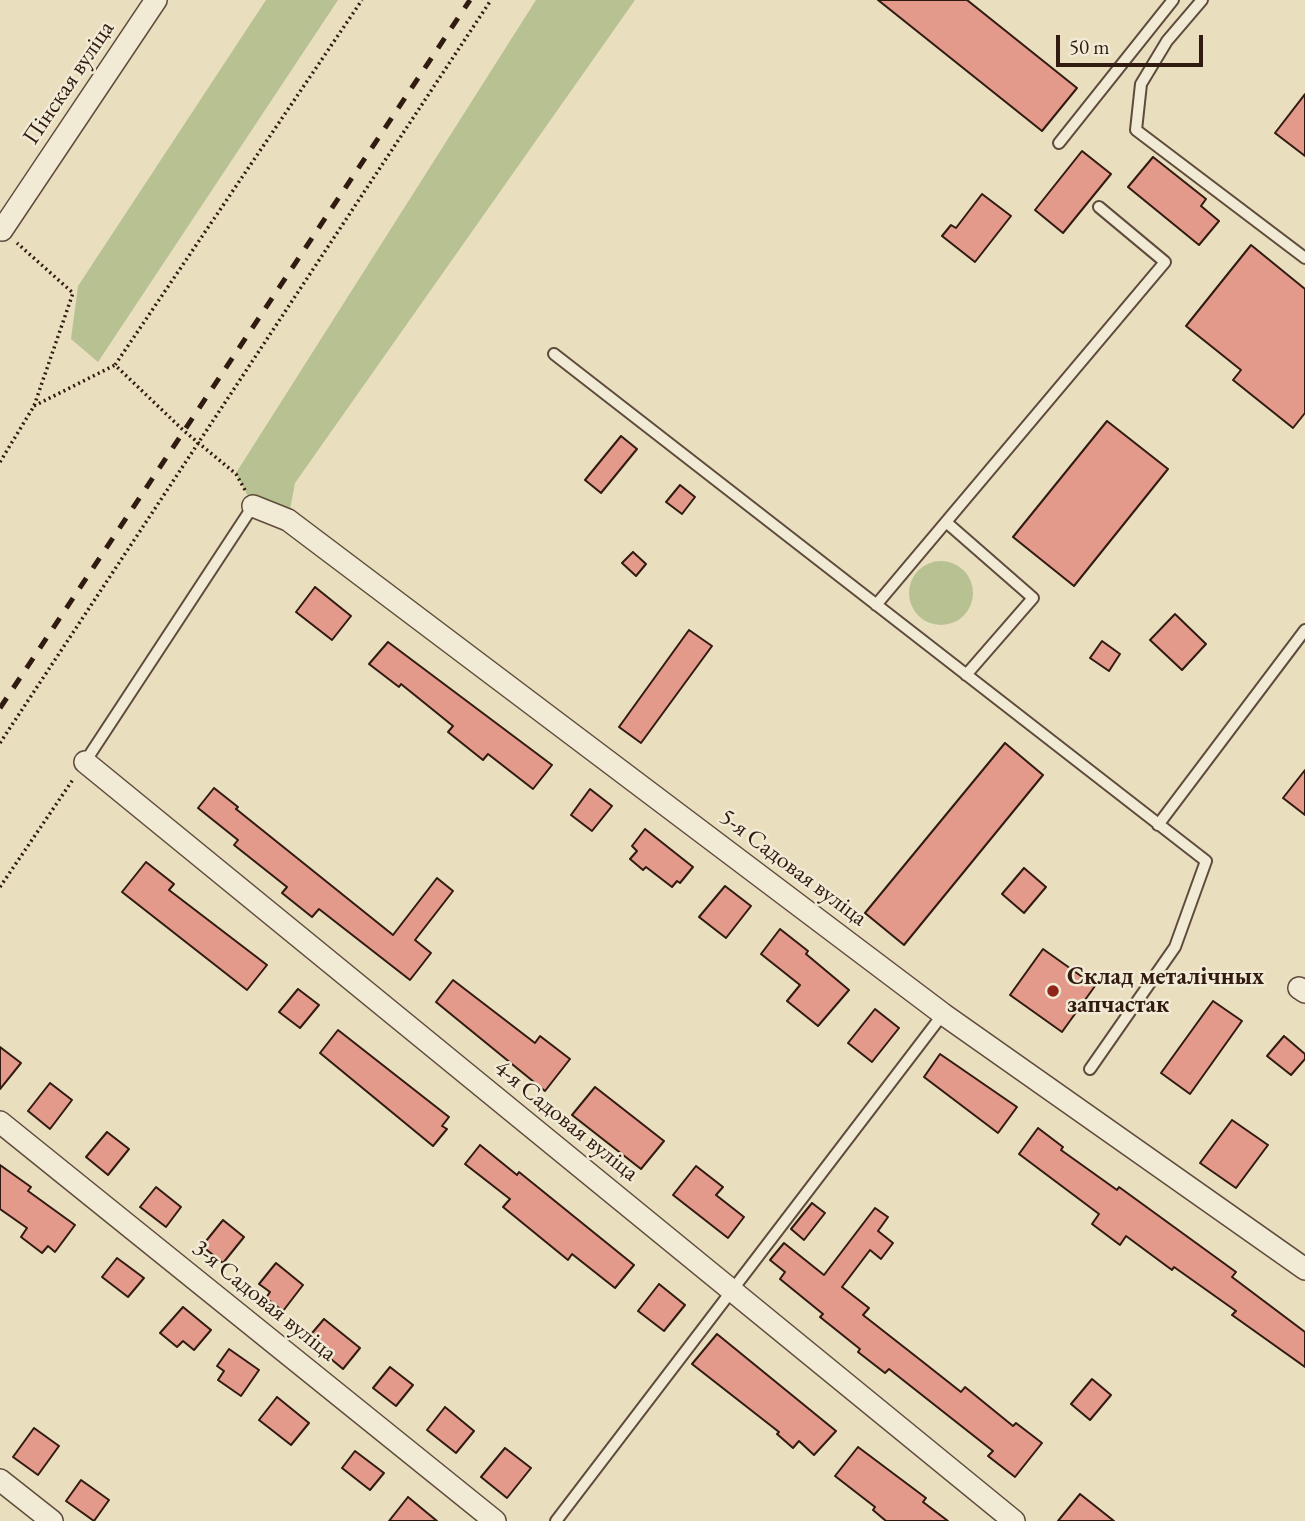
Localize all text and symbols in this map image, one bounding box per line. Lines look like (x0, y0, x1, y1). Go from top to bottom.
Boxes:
street label: Пінская вуліца (17, 16, 121, 150)
scale bar (1060, 21, 1207, 65)
text: 50 m (1069, 33, 1110, 60)
street label: 5-я Садовая вуліца (714, 803, 872, 933)
place label: Склад металічных запчастак (1067, 963, 1264, 1019)
marker: Склад металічных запчастак (1045, 983, 1061, 999)
street label: 4-я Садовая вуліца (488, 1054, 644, 1188)
street label: 3-я Садовая вуліца (186, 1234, 342, 1368)

